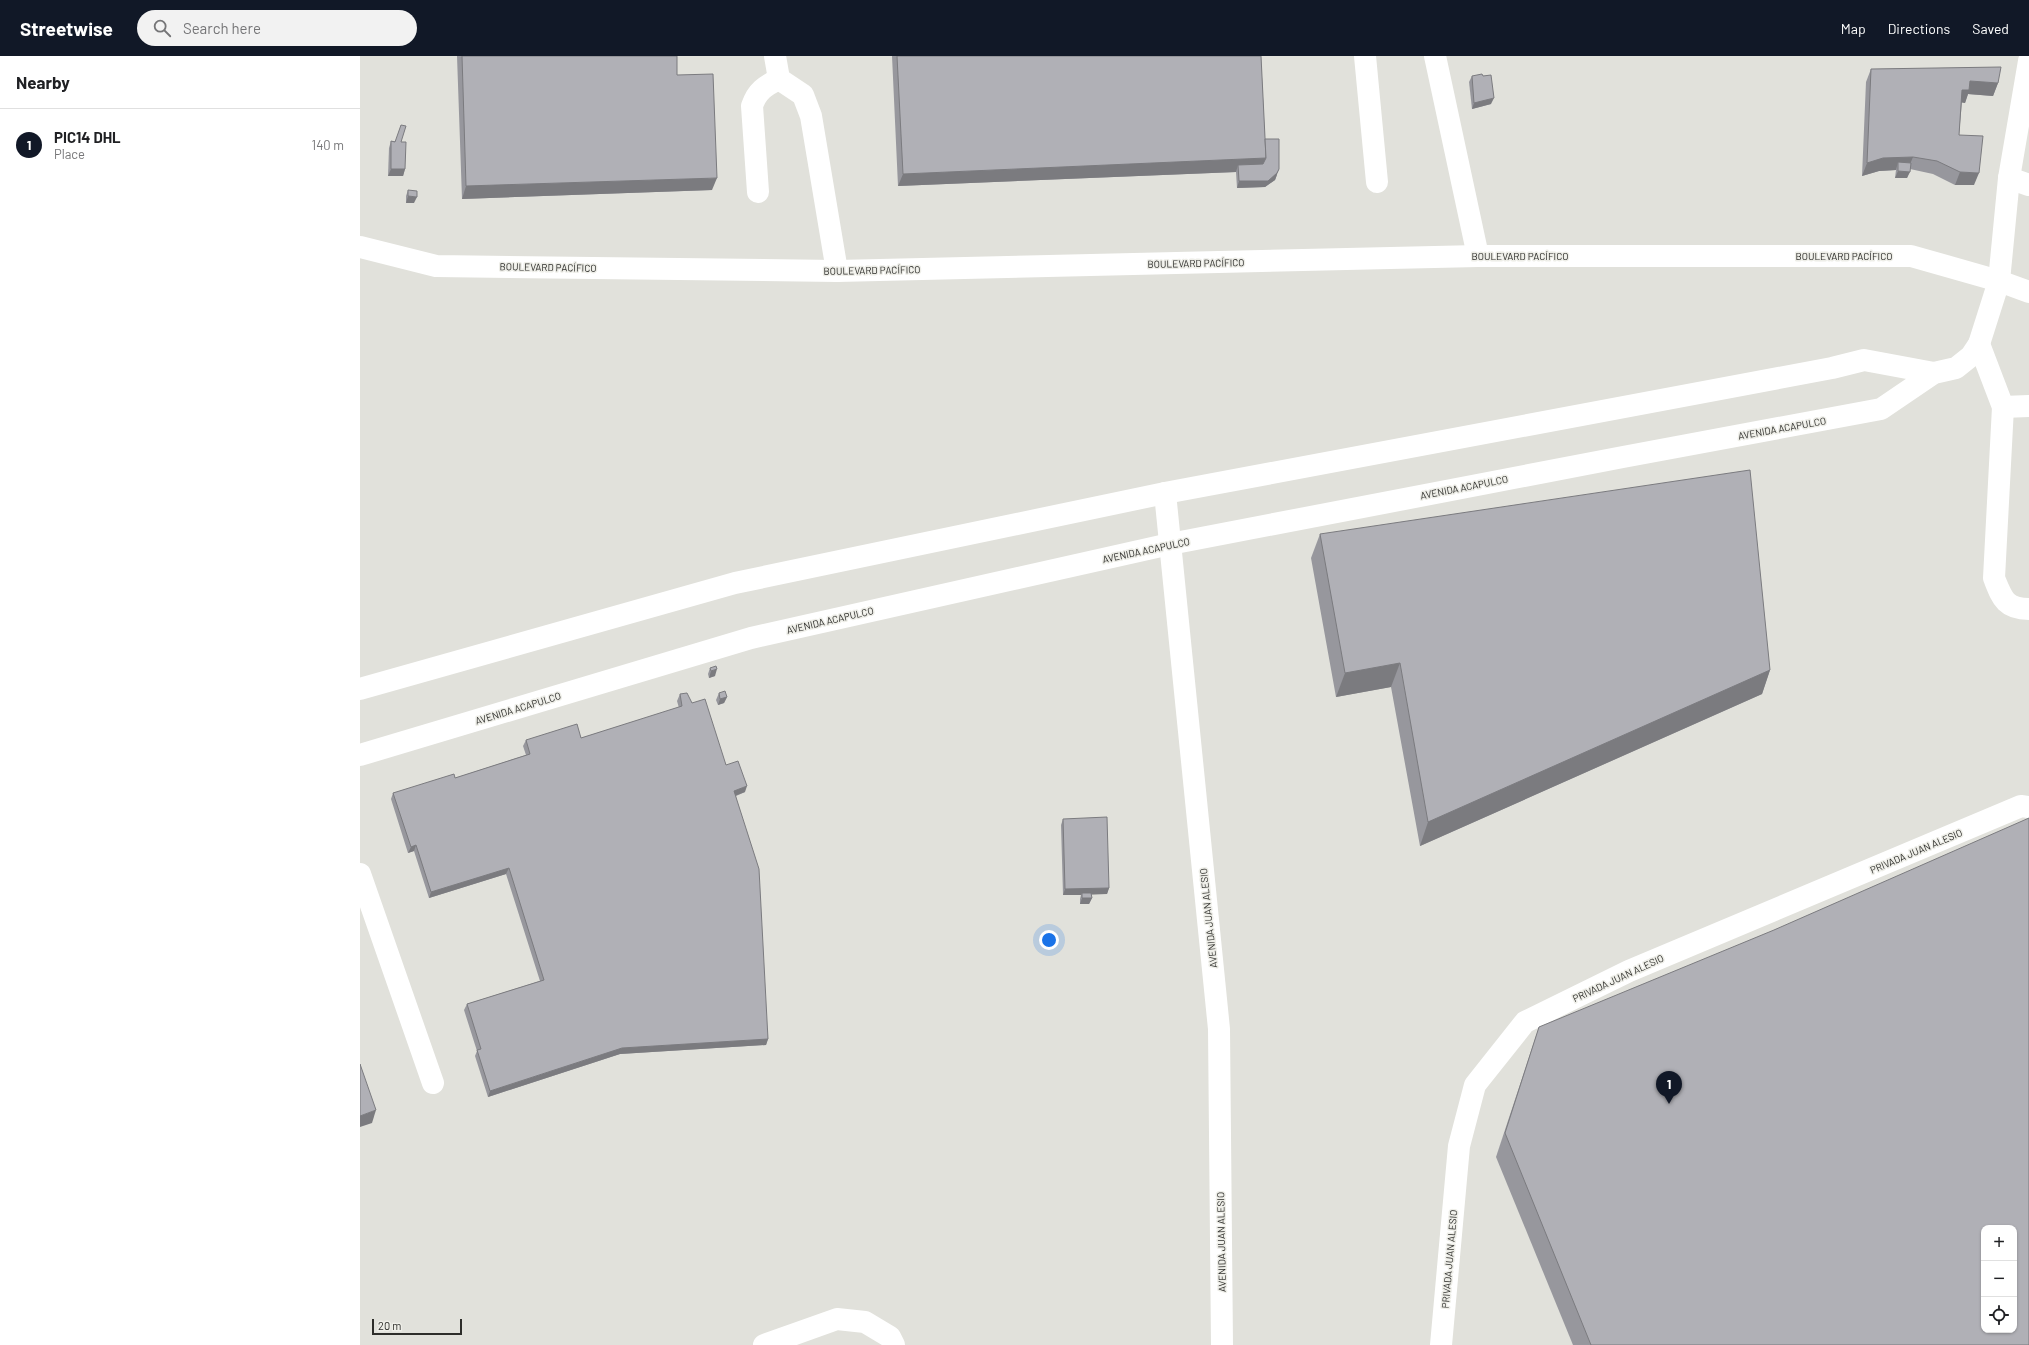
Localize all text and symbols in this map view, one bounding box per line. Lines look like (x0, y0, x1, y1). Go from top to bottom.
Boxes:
search box (137, 10, 417, 46)
text: Streetwise (20, 17, 113, 40)
icon: search (151, 17, 173, 39)
text: Search here (183, 19, 261, 37)
text: Map (1841, 20, 1866, 37)
text: Directions (1888, 20, 1950, 37)
text: Saved (1972, 20, 2009, 37)
text: Nearby (16, 72, 70, 92)
text: PIC14 DHL (54, 128, 121, 146)
text: 1 (27, 137, 31, 153)
text: 140 m (312, 137, 344, 153)
text: Place (54, 146, 85, 162)
street label: BOULEVARD PACÍFICO (1471, 250, 1569, 262)
street label: BOULEVARD PACÍFICO (1795, 250, 1893, 262)
street label: BOULEVARD PACÍFICO (1147, 256, 1245, 270)
street label: BOULEVARD PACÍFICO (499, 260, 597, 274)
street label: BOULEVARD PACÍFICO (823, 263, 921, 277)
street label: AVENIDA ACAPULCO (1737, 414, 1827, 442)
street label: AVENIDA ACAPULCO (1419, 473, 1509, 501)
street label: AVENIDA ACAPULCO (1101, 535, 1191, 565)
street label: AVENIDA ACAPULCO (785, 604, 875, 636)
street label: AVENIDA ACAPULCO (474, 689, 562, 727)
street label: PRIVADA JUAN ALESIO (1868, 826, 1964, 876)
street label: AVENIDA JUAN ALESIO (1197, 868, 1219, 968)
your location (1039, 930, 1059, 950)
street label: PRIVADA JUAN ALESIO (1571, 952, 1665, 1004)
pin: 1 (1656, 1071, 1682, 1104)
street label: AVENIDA JUAN ALESIO (1214, 1192, 1228, 1292)
street label: PRIVADA JUAN ALESIO (1439, 1209, 1459, 1309)
map controls (1981, 1225, 2017, 1333)
button: + (1981, 1225, 2017, 1261)
button: − (1981, 1261, 2017, 1297)
button: locate (1981, 1297, 2017, 1333)
scale bar (372, 1317, 462, 1336)
text: 20 m (378, 1319, 401, 1332)

